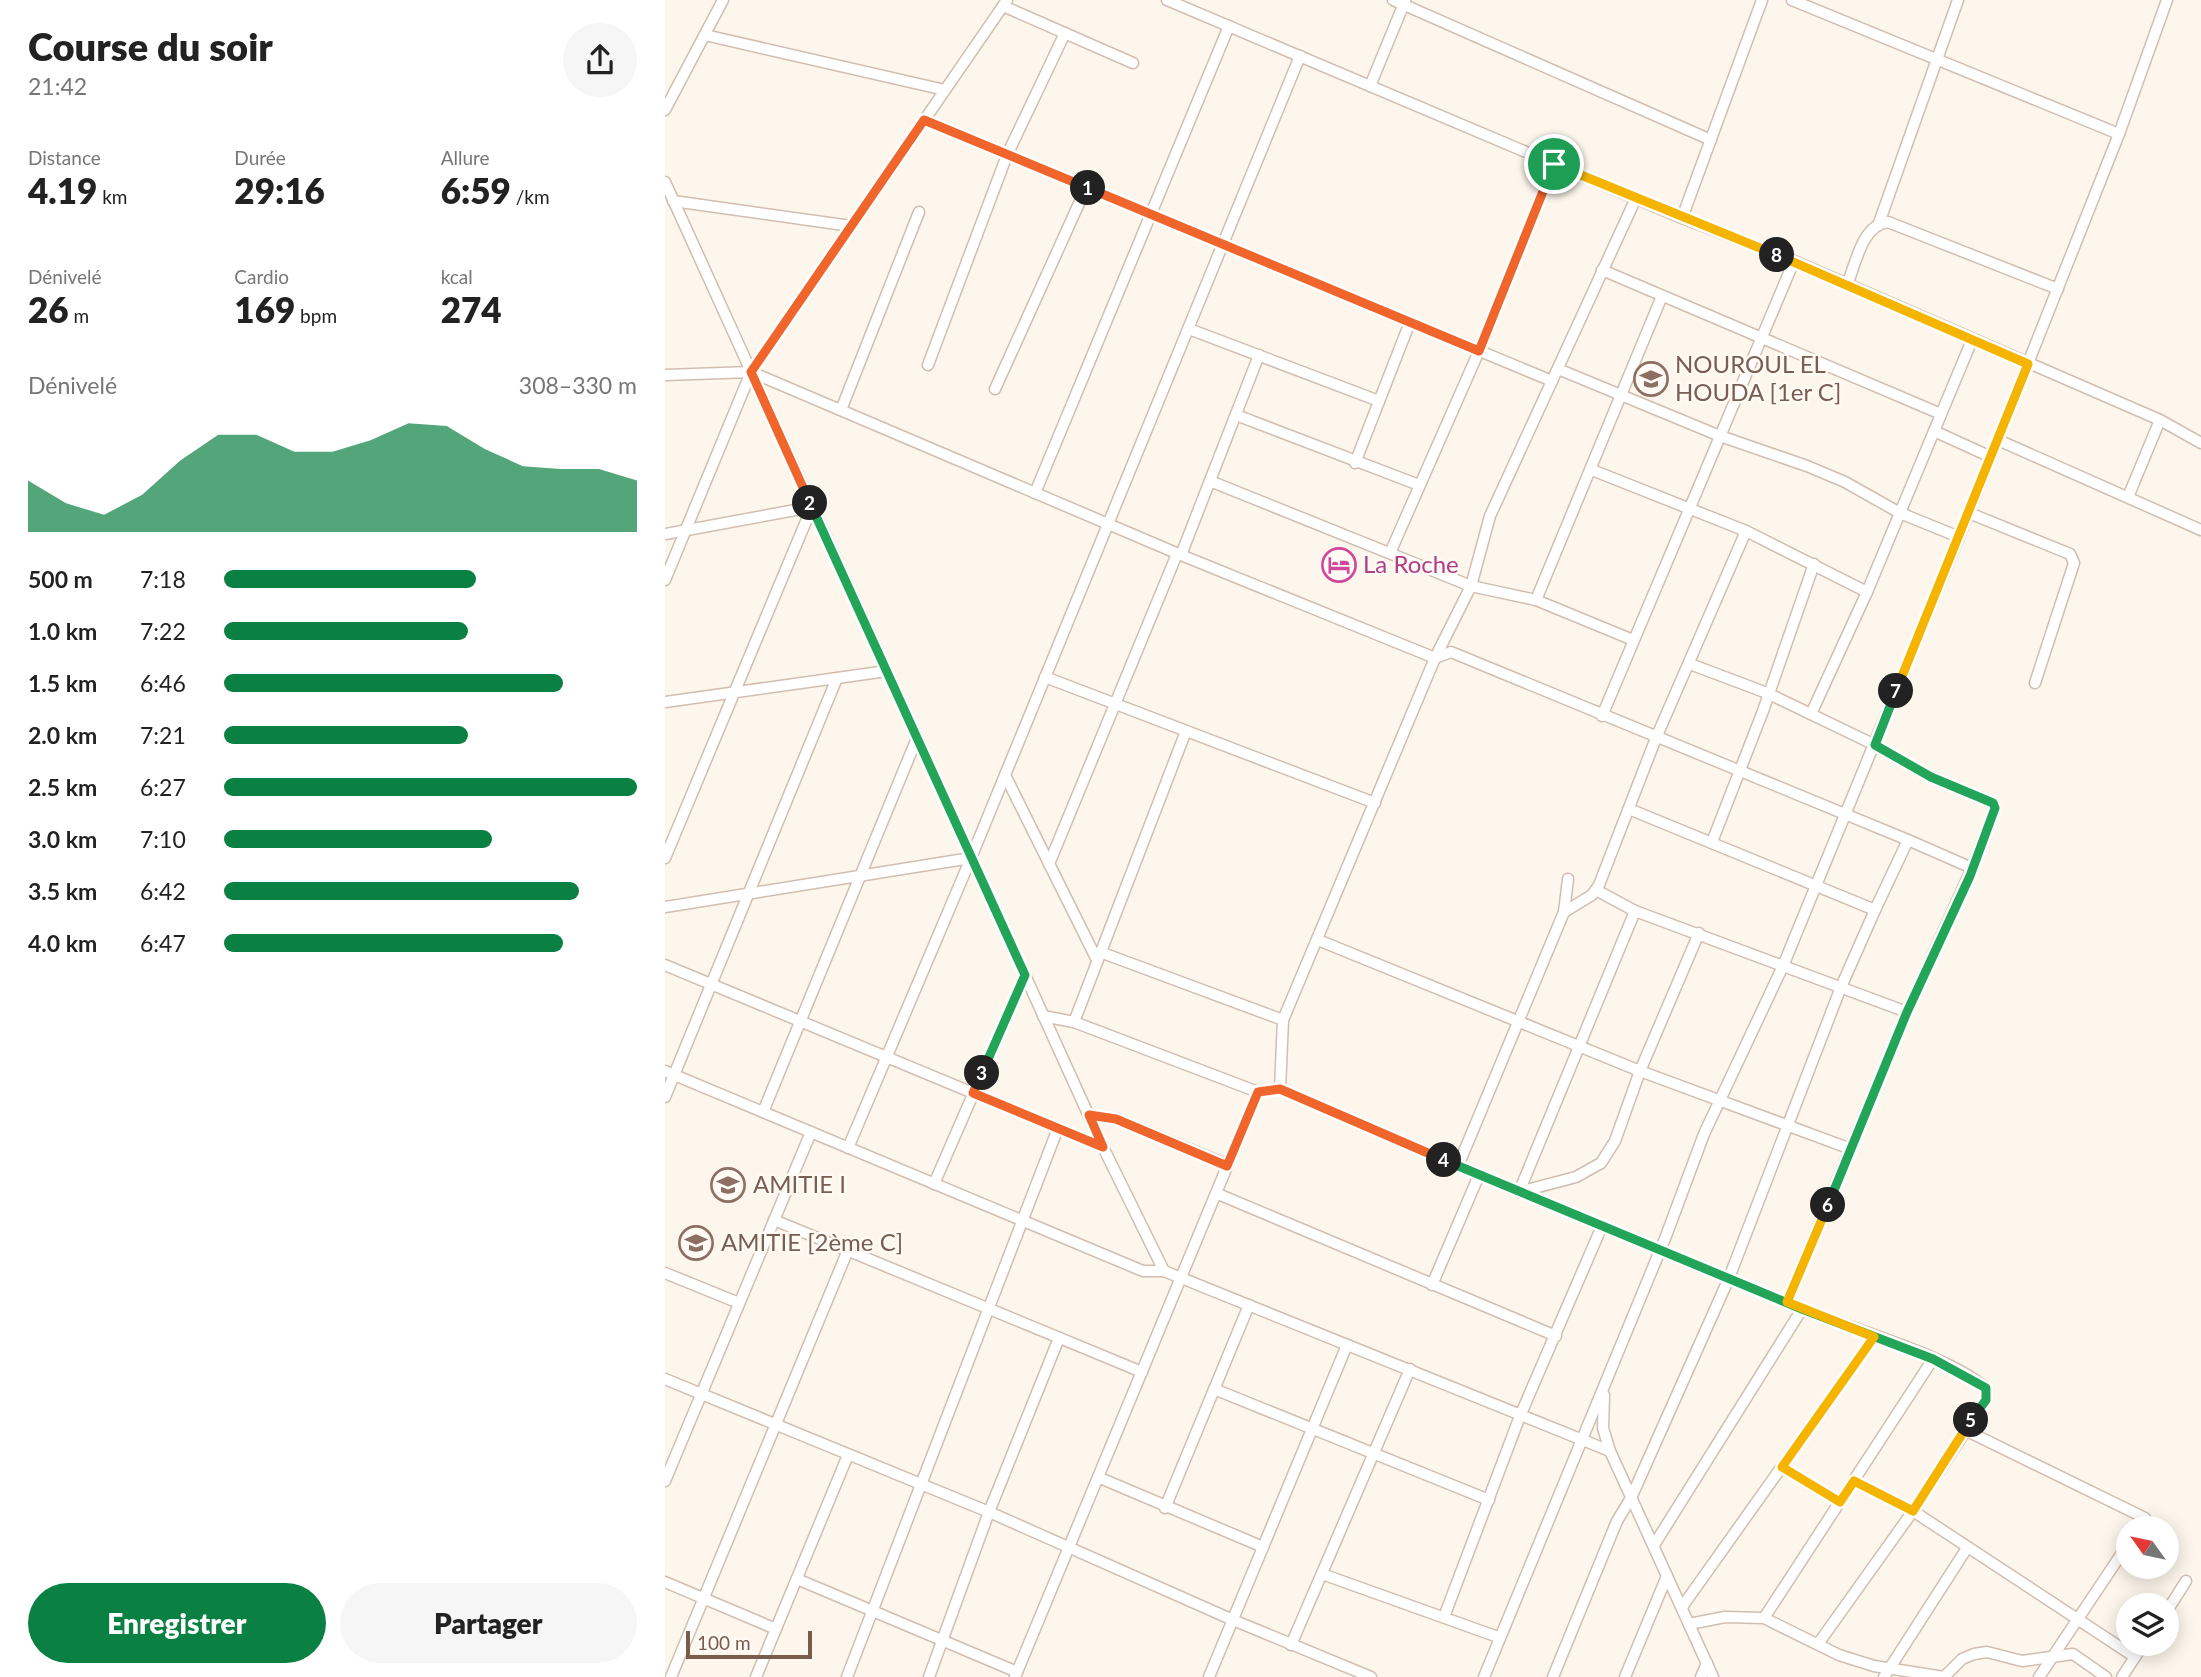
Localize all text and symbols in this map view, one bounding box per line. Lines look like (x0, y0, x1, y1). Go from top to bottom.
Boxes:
text: Course du soir (28, 23, 273, 69)
button: share (563, 23, 637, 97)
text: 21:42 (28, 72, 87, 100)
pin (1524, 134, 1584, 194)
icon: arrive (1535, 145, 1573, 183)
text: Distance (28, 146, 101, 169)
text: Durée (234, 146, 286, 169)
text: Allure (441, 146, 490, 169)
text: 4.19 (28, 169, 97, 211)
text: 29:16 (234, 169, 325, 211)
text: 6:59 (441, 169, 511, 211)
pin: 1 (1071, 170, 1105, 206)
text: 1 (1082, 176, 1093, 199)
text: km (97, 185, 127, 208)
text: /km (511, 185, 550, 208)
pin: 8 (1759, 238, 1795, 272)
text: 8 (1771, 243, 1782, 266)
text: Dénivelé (28, 265, 102, 288)
text: Cardio (234, 265, 289, 288)
text: kcal (441, 265, 473, 288)
text: 26 (28, 288, 69, 330)
text: 169 (234, 288, 295, 330)
text: 274 (441, 288, 502, 330)
text: m (69, 304, 89, 327)
text: bpm (295, 304, 337, 327)
place label: NOUROUL EL HOUDA [1er C] (1675, 349, 1841, 406)
school or university icon: NOUROUL EL HOUDA [1er C] (1632, 360, 1670, 398)
text: Dénivelé (28, 371, 117, 399)
text: 308–330 m (519, 371, 637, 399)
pin: 2 (793, 486, 827, 520)
text: 2 (804, 491, 815, 514)
hotel icon: La Roche (1320, 546, 1358, 584)
place label: La Roche (1363, 549, 1459, 578)
text: 500 m (28, 565, 93, 593)
text: 7:18 (140, 565, 186, 593)
text: 1.0 km (28, 617, 97, 645)
text: 7:22 (140, 617, 186, 645)
text: 1.5 km (28, 669, 97, 697)
text: 6:46 (140, 669, 186, 697)
pin: 7 (1879, 674, 1913, 708)
text: 7 (1890, 679, 1901, 702)
text: 2.0 km (28, 721, 97, 749)
text: 7:21 (140, 721, 186, 749)
text: 2.5 km (28, 773, 97, 801)
text: 6:27 (140, 773, 186, 801)
text: 3.0 km (28, 825, 97, 853)
text: 7:10 (140, 825, 186, 853)
text: 3.5 km (28, 877, 97, 905)
text: 6:42 (140, 877, 186, 905)
text: 4.0 km (28, 929, 97, 957)
text: 6:47 (140, 929, 186, 957)
pin: 3 (965, 1056, 999, 1090)
text: 3 (976, 1061, 987, 1084)
pin: 4 (1427, 1142, 1461, 1178)
text: 4 (1438, 1148, 1449, 1171)
school or university icon: AMITIE I (709, 1166, 747, 1204)
place label: AMITIE I (753, 1169, 846, 1198)
pin: 6 (1811, 1188, 1845, 1222)
text: 6 (1822, 1193, 1833, 1216)
school or university icon: AMITIE [2ème C] (677, 1224, 715, 1262)
place label: AMITIE [2ème C] (721, 1227, 903, 1256)
pin: 5 (1953, 1402, 1989, 1438)
text: 5 (1965, 1408, 1976, 1431)
north arrow (2116, 1516, 2179, 1578)
map controls (2116, 1516, 2179, 1656)
button: Enregistrer (28, 1583, 326, 1663)
button: Partager (340, 1583, 637, 1663)
button: layers (2116, 1593, 2179, 1656)
scale bar (686, 1628, 812, 1660)
text: 100 m (697, 1631, 751, 1654)

